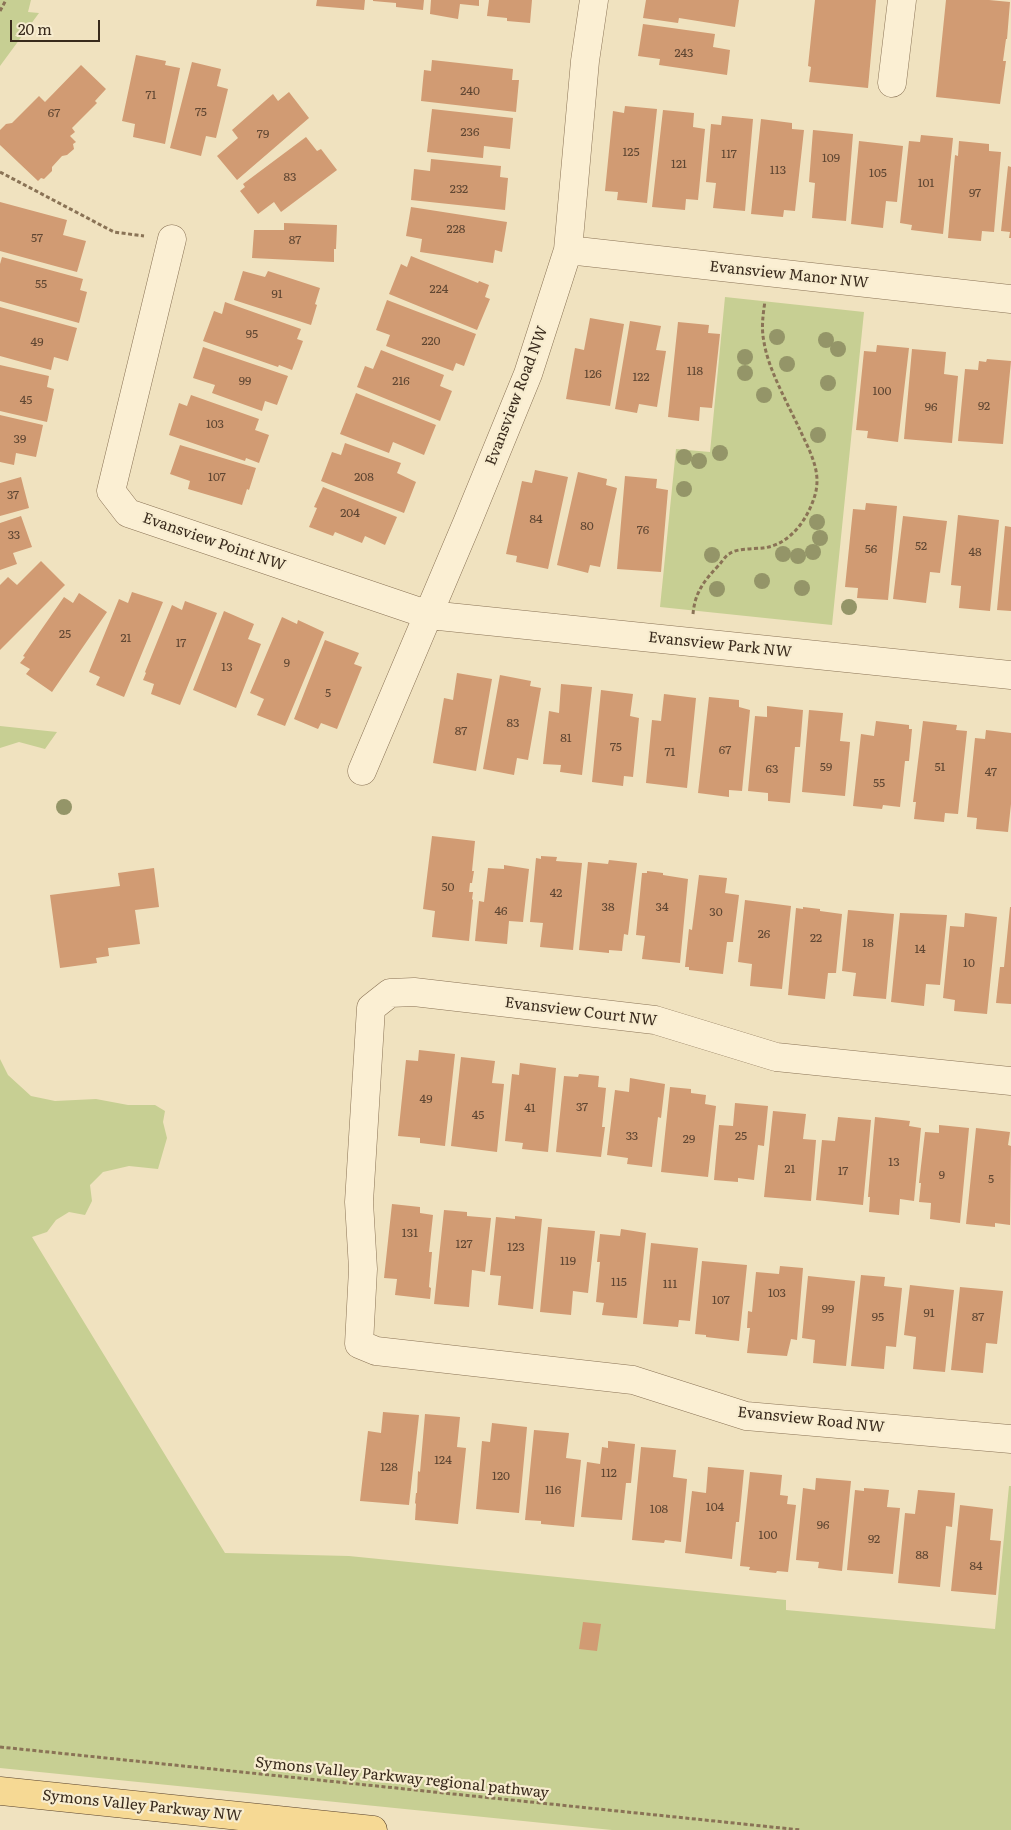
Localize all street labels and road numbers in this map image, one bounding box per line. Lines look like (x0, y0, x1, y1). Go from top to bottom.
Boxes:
street label: Evansview Manor NW (709, 258, 869, 292)
street label: Evansview Road NW (482, 324, 552, 468)
street label: Evansview Point NW (140, 509, 288, 575)
street label: Evansview Park NW (647, 629, 793, 661)
street label: Evansview Court NW (504, 994, 658, 1030)
street label: Evansview Road NW (737, 1403, 885, 1437)
street label: Symons Valley Parkway regional pathway (254, 1754, 550, 1802)
street label: Symons Valley Parkway NW (41, 1787, 243, 1825)

